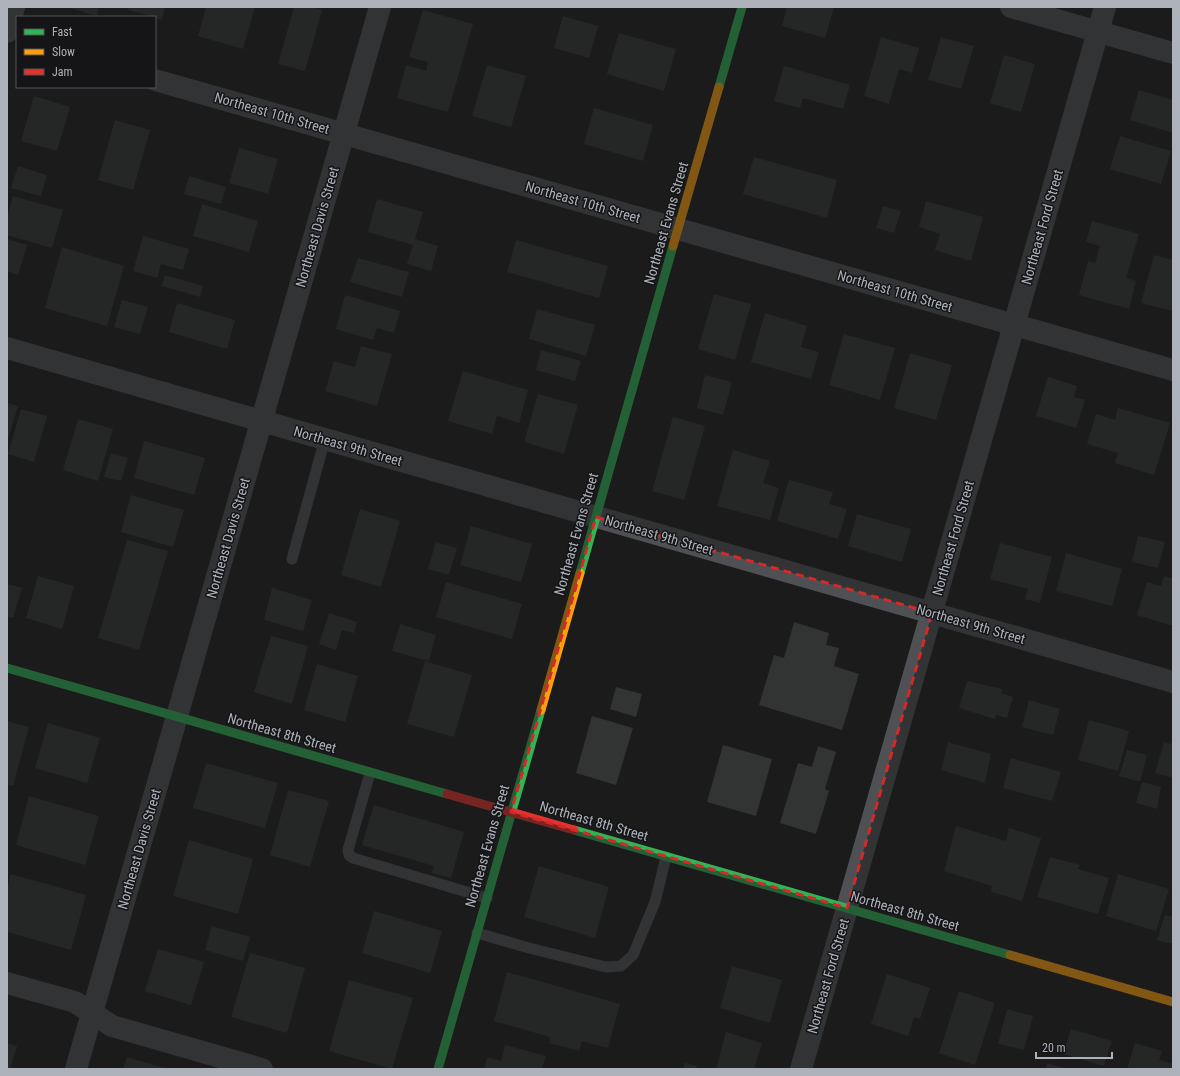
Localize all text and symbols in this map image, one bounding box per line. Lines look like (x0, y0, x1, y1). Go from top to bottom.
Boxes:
legend (16, 16, 156, 88)
text: Fast (52, 25, 73, 39)
text: Slow (52, 45, 75, 59)
text: Jam (52, 65, 73, 79)
street label: Northeast 10th Street (213, 89, 331, 137)
street label: Northeast Evans Street (641, 160, 691, 286)
street label: Northeast Davis Street (292, 165, 342, 289)
street label: Northeast Ford Street (1018, 168, 1066, 286)
street label: Northeast 10th Street (524, 178, 642, 226)
street label: Northeast 10th Street (836, 267, 954, 315)
street label: Northeast 9th Street (292, 423, 404, 469)
street label: Northeast Evans Street (551, 471, 601, 597)
street label: Northeast Davis Street (203, 476, 253, 600)
street label: Northeast Ford Street (929, 479, 977, 597)
street label: Northeast 9th Street (603, 512, 715, 558)
street label: Northeast 9th Street (915, 601, 1027, 647)
street label: Northeast 8th Street (226, 710, 338, 756)
street label: Northeast Evans Street (462, 783, 512, 909)
street label: Northeast Davis Street (114, 787, 164, 911)
street label: Northeast 8th Street (538, 798, 650, 844)
street label: Northeast 8th Street (849, 888, 961, 934)
street label: Northeast Ford Street (804, 917, 852, 1035)
scale bar (1036, 1034, 1112, 1060)
text: 20 m (1042, 1041, 1066, 1055)

